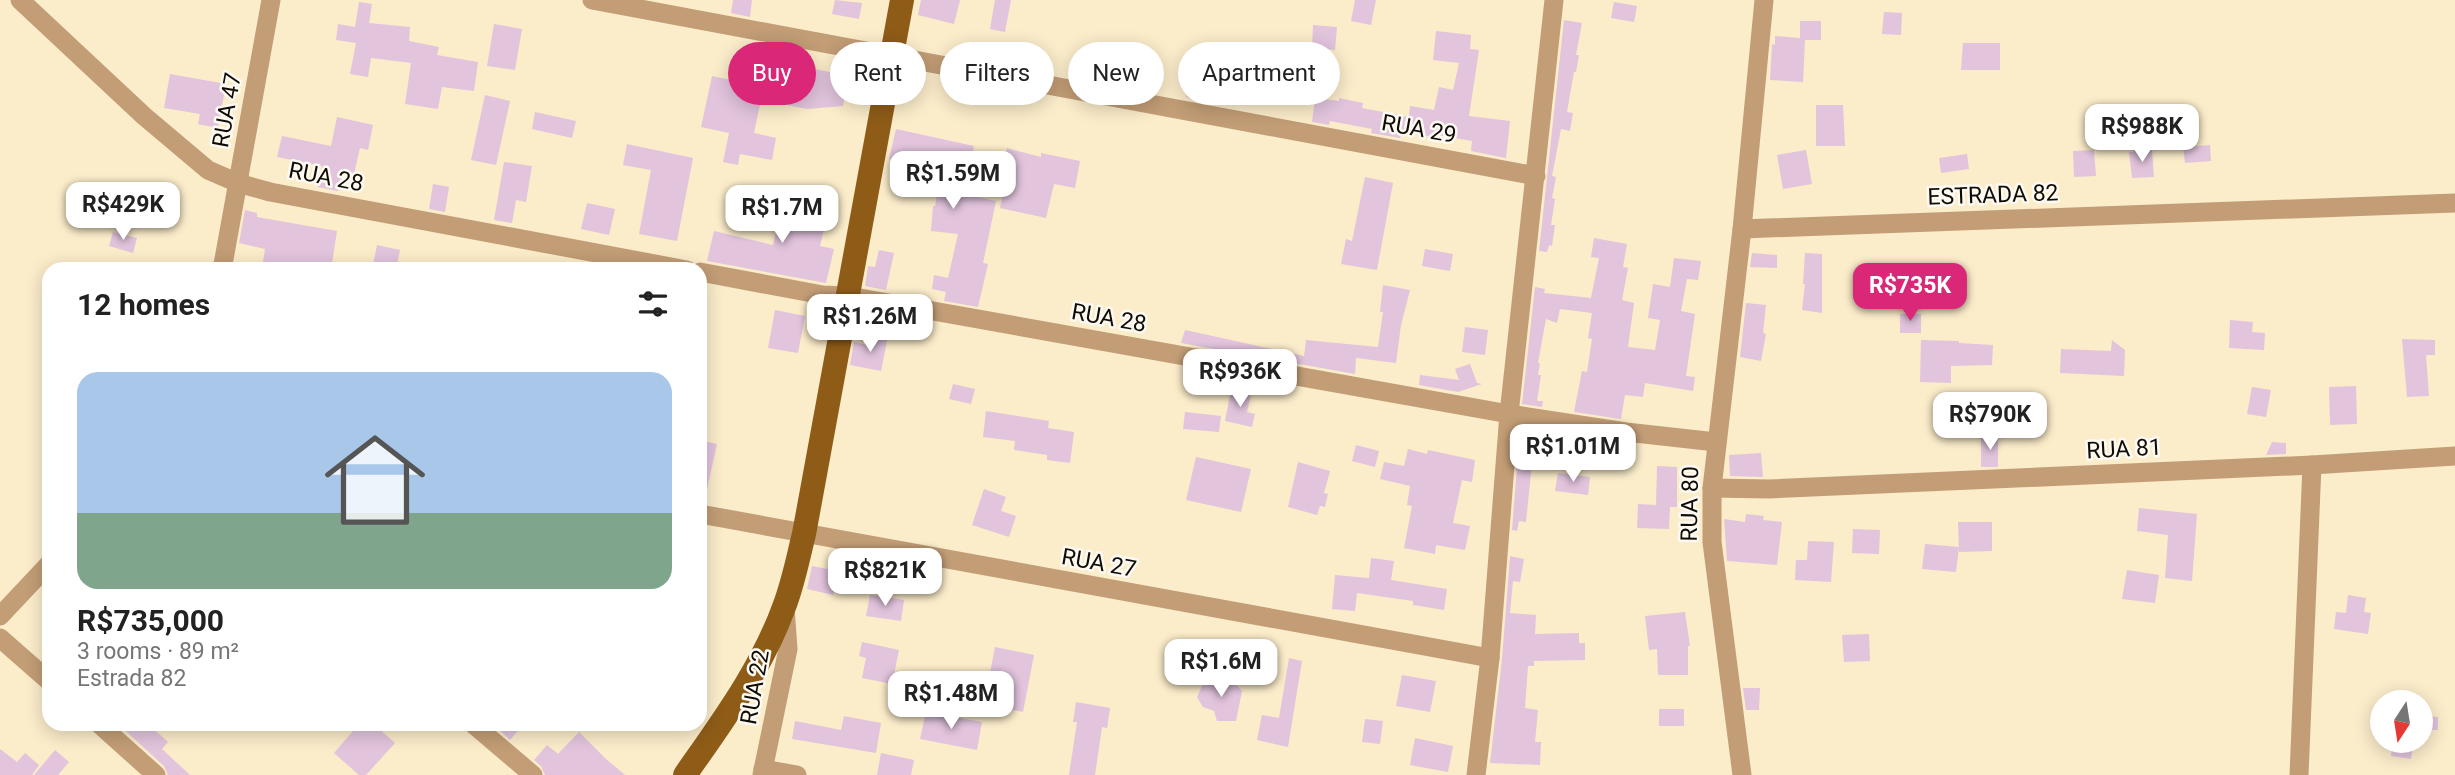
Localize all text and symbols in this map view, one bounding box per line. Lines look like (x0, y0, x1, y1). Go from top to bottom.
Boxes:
chip: Buy (728, 42, 816, 105)
chip: Rent (830, 42, 926, 105)
chip: Filters (940, 42, 1054, 105)
chip: New (1068, 42, 1164, 105)
chip: Apartment (1178, 42, 1340, 105)
street label: RUA 47 (207, 71, 247, 149)
pin: R$988K (2085, 104, 2199, 164)
street label: RUA 29 (1380, 109, 1458, 149)
text: R$988K (2101, 113, 2183, 140)
pin: R$1.59M (888, 152, 1018, 211)
street label: RUA 28 (286, 157, 366, 197)
text: R$1.59M (906, 160, 1000, 187)
street label: ESTRADA 82 (1927, 179, 2059, 211)
pin: R$429K (66, 182, 180, 242)
pin: R$1.7M (725, 186, 839, 245)
text: R$429K (82, 191, 164, 218)
text: R$1.7M (741, 194, 823, 221)
pin: R$735K (1853, 264, 1967, 323)
text: R$735K (1869, 272, 1951, 299)
icon: filters (634, 285, 672, 323)
text: 12 homes (77, 287, 210, 322)
pin: R$1.26M (805, 294, 935, 354)
street label: RUA 28 (1070, 298, 1148, 338)
text: R$1.26M (823, 303, 917, 330)
pin: R$936K (1183, 350, 1297, 409)
text: R$936K (1199, 358, 1281, 385)
pin: R$790K (1933, 392, 2047, 452)
text: R$790K (1949, 401, 2031, 428)
icon: home (312, 417, 438, 543)
pin: R$1.01M (1508, 424, 1638, 484)
text: R$1.01M (1526, 433, 1620, 460)
street label: RUA 81 (2086, 434, 2162, 464)
street label: RUA 80 (1676, 466, 1704, 542)
street label: RUA 27 (1060, 543, 1138, 583)
pin: R$821K (828, 548, 942, 608)
text: R$821K (844, 557, 926, 584)
text: R$735,000 (77, 603, 224, 638)
text: 3 rooms · 89 m² (77, 638, 239, 665)
pin: R$1.6M (1164, 640, 1278, 699)
street label: RUA 22 (735, 647, 775, 726)
text: R$1.6M (1180, 648, 1262, 675)
text: Estrada 82 (77, 665, 186, 692)
pin: R$1.48M (886, 672, 1016, 731)
text: R$1.48M (904, 680, 998, 707)
north arrow (2370, 690, 2432, 752)
map controls (2370, 690, 2433, 753)

